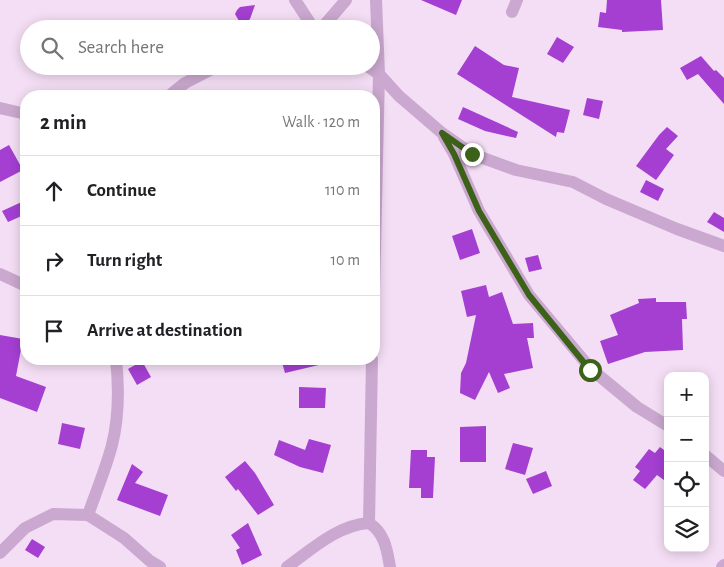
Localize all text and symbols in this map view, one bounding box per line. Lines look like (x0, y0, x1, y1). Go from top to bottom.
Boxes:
search box (20, 20, 380, 75)
icon: search (38, 34, 66, 62)
text: Search here (78, 38, 164, 57)
text: 2 min (40, 112, 87, 133)
text: Walk · 120 m (282, 114, 360, 130)
route end (461, 143, 484, 166)
icon: ahead (40, 177, 68, 205)
text: Continue (87, 181, 156, 200)
text: 110 m (325, 182, 360, 198)
icon: right (40, 247, 68, 275)
text: Turn right (87, 251, 162, 270)
text: 10 m (331, 252, 360, 268)
icon: arrive (40, 317, 68, 345)
text: Arrive at destination (87, 321, 243, 340)
route start (579, 359, 602, 382)
map controls (664, 372, 709, 552)
button: + (664, 372, 709, 417)
button: − (664, 417, 709, 462)
button: locate (664, 462, 709, 507)
button: layers (664, 507, 709, 552)

